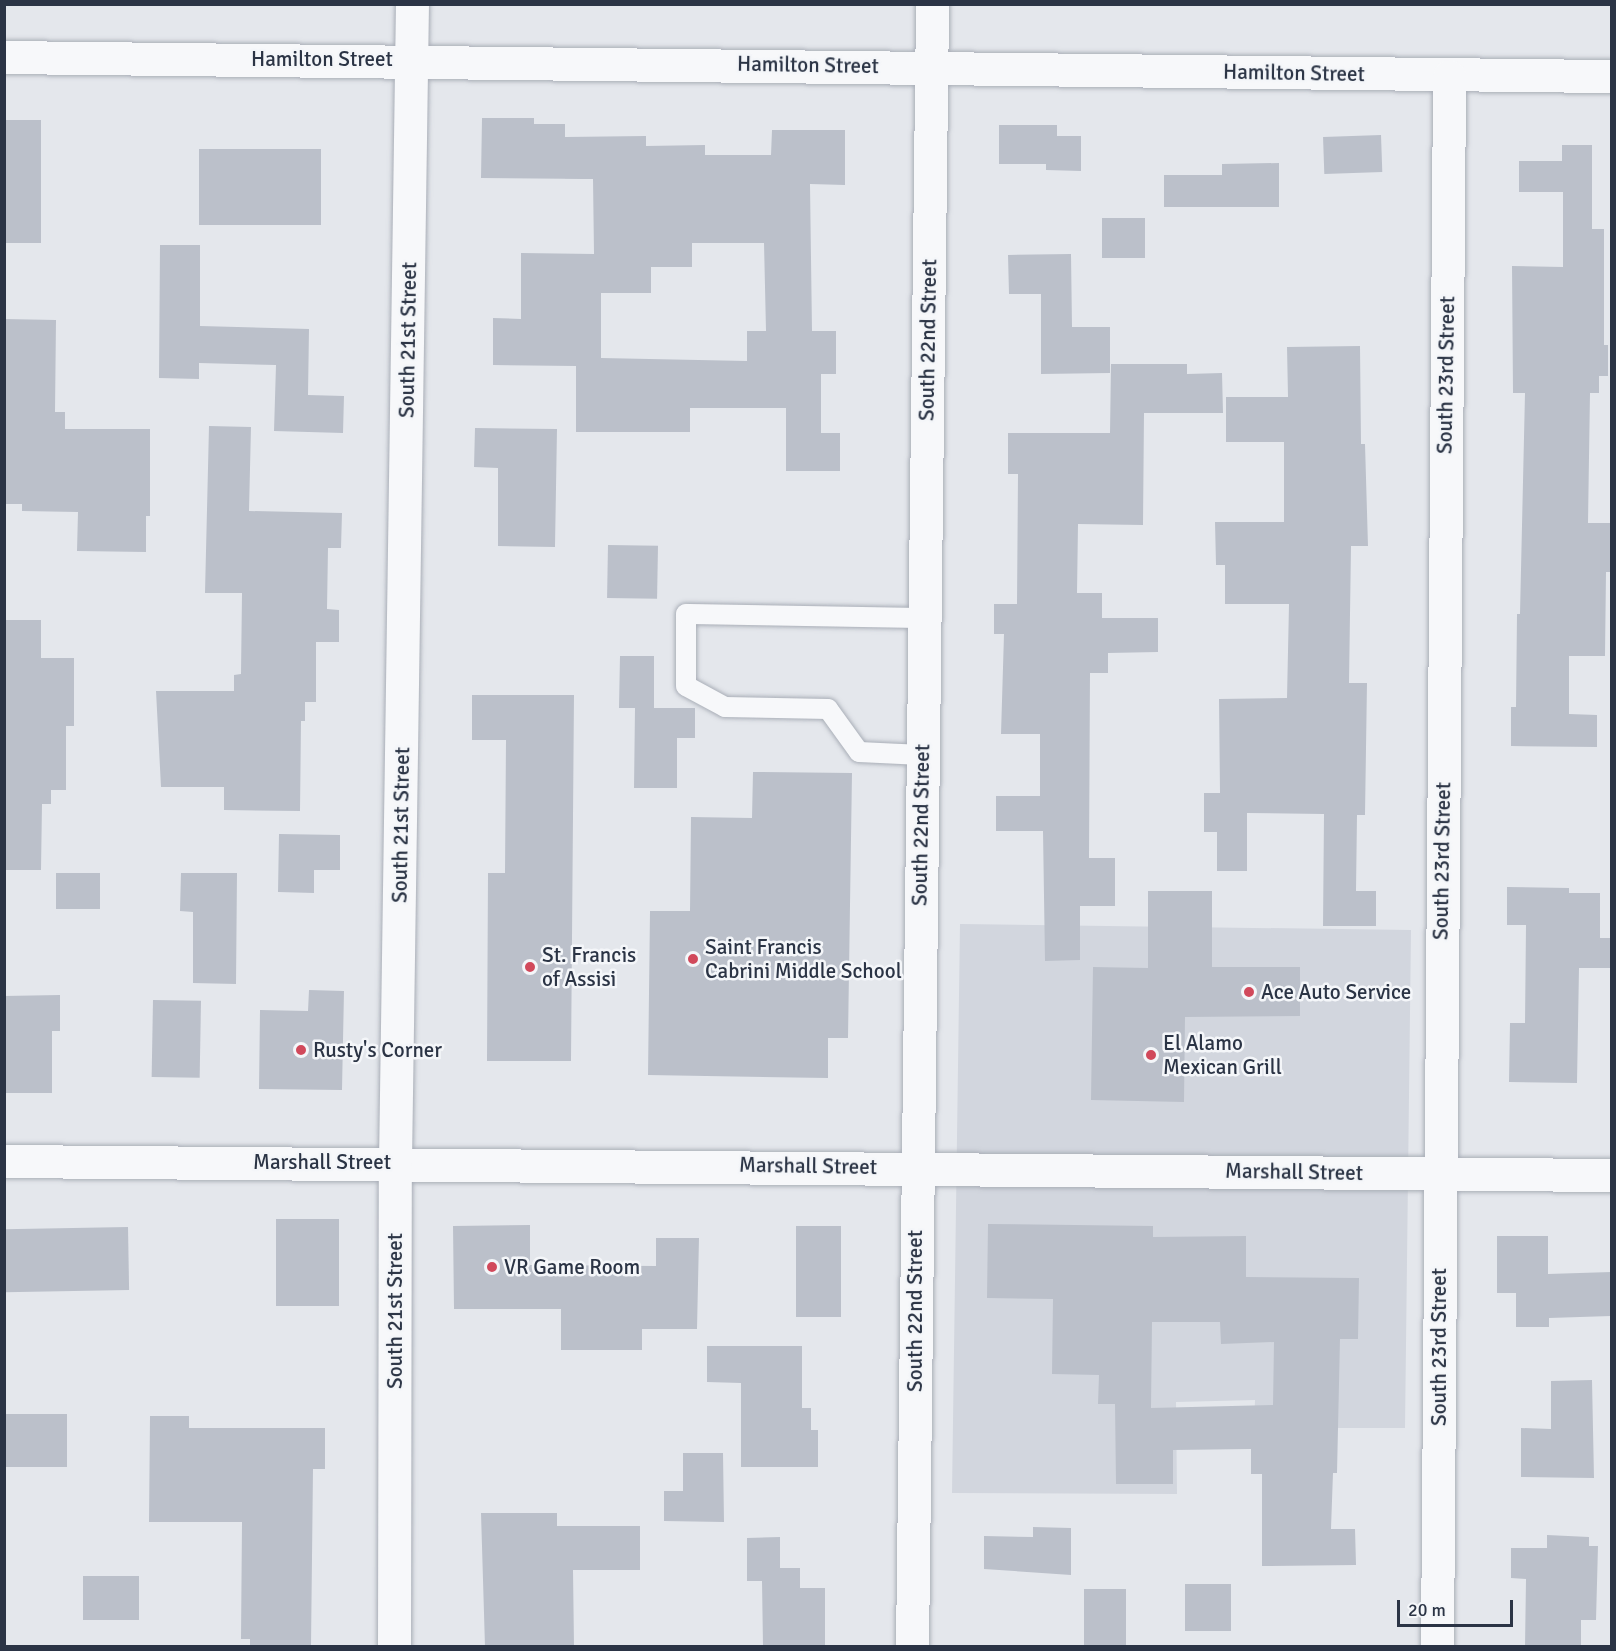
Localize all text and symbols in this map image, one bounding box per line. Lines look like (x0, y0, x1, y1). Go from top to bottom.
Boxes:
street label: Hamilton Street (251, 46, 393, 72)
street label: Hamilton Street (737, 51, 879, 79)
street label: Hamilton Street (1223, 59, 1365, 87)
street label: South 22nd Street (914, 259, 942, 421)
street label: South 21st Street (394, 262, 422, 418)
street label: South 23rd Street (1432, 296, 1460, 454)
street label: South 22nd Street (907, 744, 935, 906)
street label: South 21st Street (387, 747, 415, 903)
street label: South 23rd Street (1428, 782, 1456, 940)
place label: Saint Francis Cabrini Middle School (705, 934, 902, 984)
place label: St. Francis of Assisi (542, 942, 636, 992)
marker: Saint Francis Cabrini Middle School (686, 952, 700, 966)
marker: St. Francis of Assisi (523, 960, 537, 974)
place label: Ace Auto Service (1261, 979, 1411, 1005)
marker: Ace Auto Service (1242, 985, 1256, 999)
place label: El Alamo Mexican Grill (1163, 1030, 1282, 1080)
place label: Rusty's Corner (313, 1037, 442, 1063)
marker: Rusty's Corner (294, 1043, 308, 1057)
marker: El Alamo Mexican Grill (1144, 1048, 1158, 1062)
street label: Marshall Street (253, 1149, 391, 1175)
street label: Marshall Street (739, 1152, 877, 1180)
street label: Marshall Street (1225, 1158, 1363, 1186)
street label: South 22nd Street (902, 1230, 928, 1392)
street label: South 21st Street (382, 1233, 408, 1389)
place label: VR Game Room (504, 1254, 640, 1280)
marker: VR Game Room (485, 1260, 499, 1274)
street label: South 23rd Street (1426, 1268, 1452, 1426)
scale bar (1400, 1588, 1516, 1626)
text: 20 m (1408, 1599, 1446, 1621)

